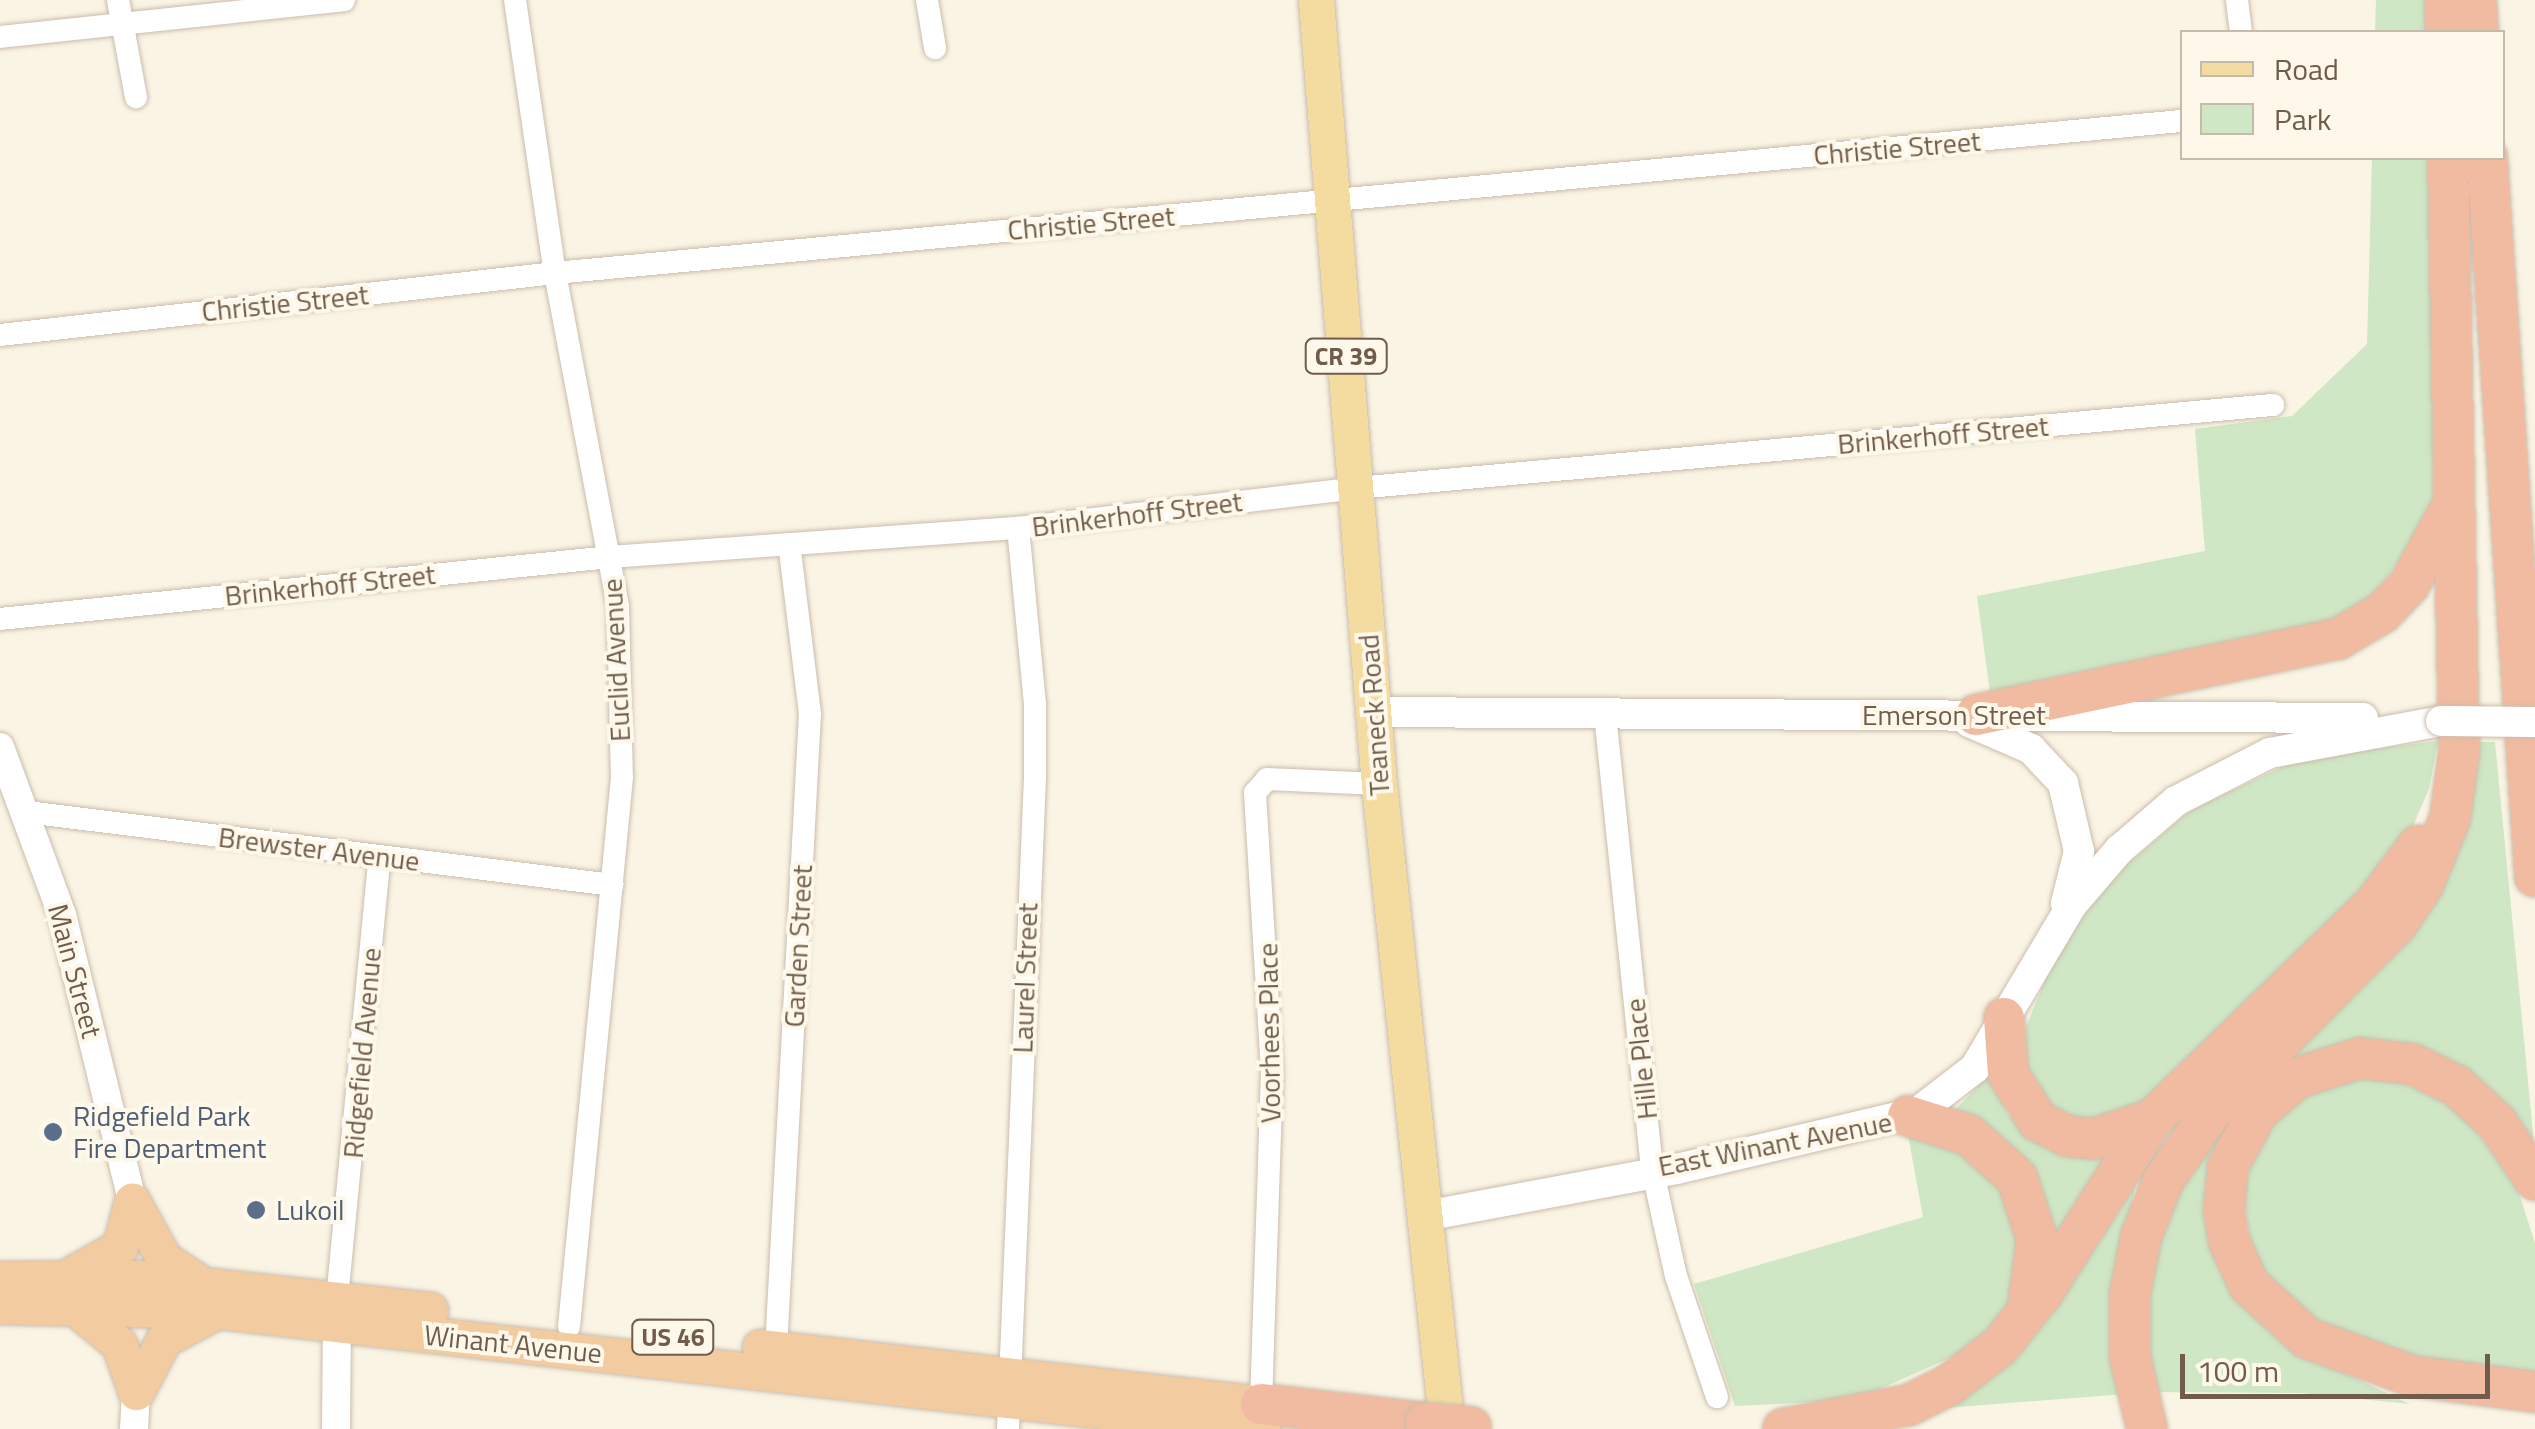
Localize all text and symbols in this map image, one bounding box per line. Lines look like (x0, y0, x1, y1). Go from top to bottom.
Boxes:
legend (2180, 30, 2505, 160)
text: Road (2274, 46, 2339, 92)
text: Park (2274, 96, 2331, 142)
street label: Christie Street (1812, 124, 1982, 172)
street label: Christie Street (1006, 199, 1176, 247)
street label: Christie Street (200, 278, 370, 328)
road number: CR 39 (1304, 336, 1388, 376)
street label: Brinkerhoff Street (1836, 409, 2050, 461)
street label: Brinkerhoff Street (1030, 484, 1244, 544)
street label: Brinkerhoff Street (223, 557, 437, 613)
street label: Euclid Avenue (595, 577, 637, 743)
street label: Teaneck Road (1352, 633, 1396, 797)
street label: Emerson Street (1862, 698, 2046, 732)
street label: Brewster Avenue (217, 820, 421, 878)
street label: Garden Street (777, 864, 819, 1028)
street label: Main Street (41, 900, 109, 1042)
street label: Laurel Street (1006, 902, 1044, 1054)
street label: Voorhees Place (1251, 943, 1287, 1123)
street label: Ridgefield Avenue (336, 946, 388, 1160)
street label: Hille Place (1618, 997, 1664, 1121)
place label: Ridgefield Park Fire Department (73, 1099, 266, 1165)
street label: East Winant Avenue (1655, 1105, 1895, 1183)
marker: Ridgefield Park Fire Department (42, 1121, 64, 1143)
place label: Lukoil (276, 1193, 345, 1227)
marker: Lukoil (245, 1199, 267, 1221)
road number: US 46 (630, 1317, 716, 1357)
street label: Winant Avenue (422, 1318, 604, 1370)
scale bar (2185, 1334, 2495, 1396)
text: 100 m (2197, 1348, 2279, 1394)

